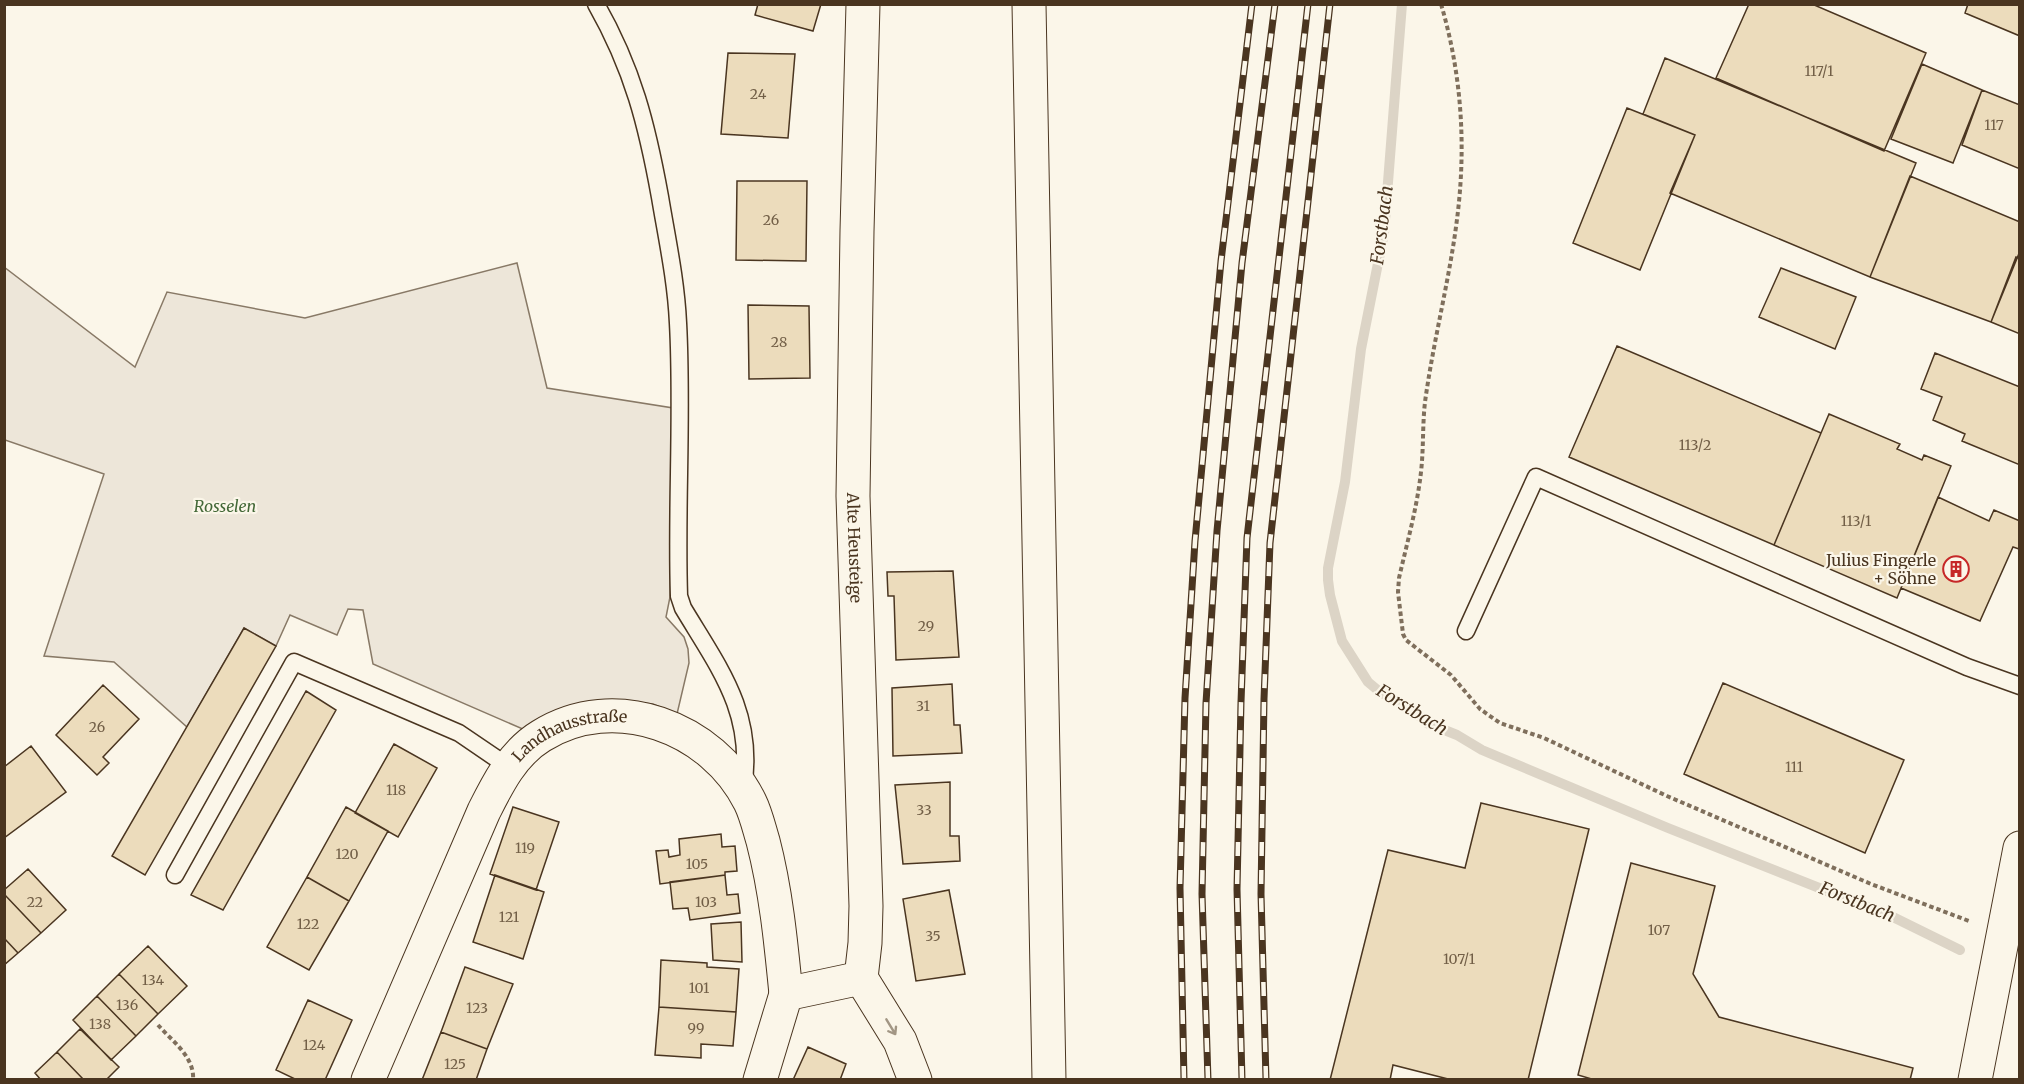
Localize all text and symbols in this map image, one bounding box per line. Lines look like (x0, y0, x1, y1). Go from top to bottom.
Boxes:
house number: 117/1 (1804, 62, 1834, 80)
house number: 24 (750, 85, 767, 103)
house number: 117 (1984, 116, 2004, 134)
water label: Forstbach (1365, 184, 1398, 267)
house number: 26 (763, 211, 779, 229)
house number: 28 (771, 333, 787, 351)
house number: 113/2 (1679, 436, 1711, 454)
street label: Alte Heusteige (843, 491, 866, 603)
park label: Rosselen (194, 496, 256, 516)
house number: 113/1 (1841, 512, 1871, 530)
place label: Julius Fingerle + Söhne (1825, 550, 1936, 588)
building icon: Julius Fingerle + Söhne (1941, 554, 1971, 584)
house number: 29 (918, 617, 934, 635)
water label: Forstbach (1372, 678, 1452, 740)
house number: 31 (916, 697, 930, 715)
street label: Landhausstraße (507, 706, 628, 766)
house number: 26 (89, 718, 105, 736)
house number: 111 (1785, 758, 1803, 776)
house number: 118 (386, 781, 406, 799)
house number: 33 (916, 801, 932, 819)
house number: 119 (515, 839, 535, 857)
house number: 120 (335, 845, 359, 863)
house number: 105 (686, 855, 708, 873)
water label: Forstbach (1815, 876, 1898, 927)
house number: 22 (27, 893, 43, 911)
house number: 103 (695, 893, 717, 911)
house number: 121 (499, 908, 519, 926)
house number: 122 (297, 915, 319, 933)
house number: 107 (1648, 921, 1670, 939)
house number: 35 (925, 927, 941, 945)
house number: 107/1 (1443, 950, 1475, 968)
house number: 134 (142, 971, 165, 989)
house number: 101 (689, 979, 709, 997)
house number: 136 (116, 996, 138, 1014)
house number: 123 (466, 999, 488, 1017)
house number: 138 (89, 1015, 111, 1033)
one-way arrow (886, 1018, 898, 1035)
house number: 99 (688, 1019, 704, 1037)
house number: 124 (303, 1036, 326, 1054)
house number: 125 (444, 1055, 466, 1073)

